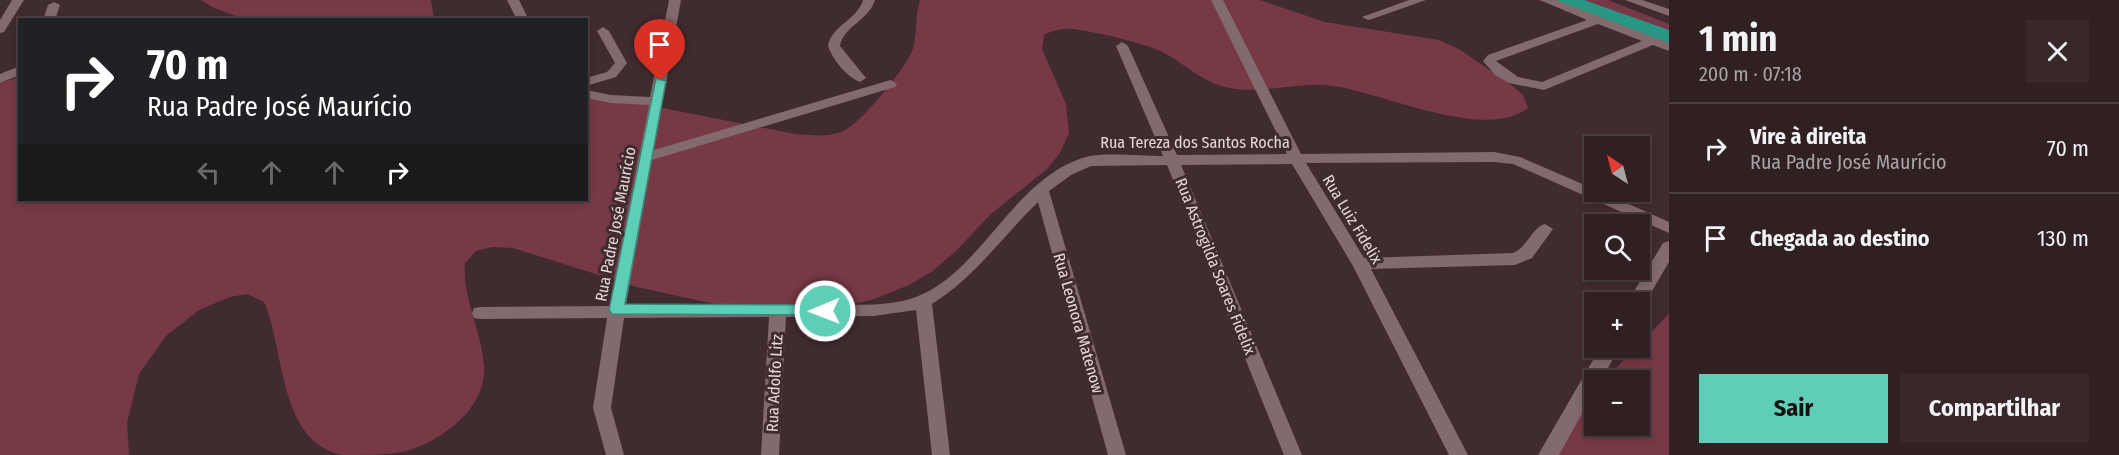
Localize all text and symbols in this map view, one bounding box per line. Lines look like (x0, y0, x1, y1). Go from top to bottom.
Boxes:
text: 1 min (1699, 17, 1777, 61)
pin (634, 19, 685, 81)
button: close (2026, 20, 2089, 83)
icon: arrive (643, 28, 676, 61)
text: 70 m (147, 40, 228, 90)
icon: right (48, 42, 126, 120)
text: 200 m · 07:18 (1699, 62, 1802, 86)
text: Rua Padre José Maurício (147, 91, 412, 123)
text: Vire à direita (1750, 123, 1866, 150)
icon: right (1699, 132, 1732, 165)
street label: Rua Tereza dos Santos Rocha (1100, 133, 1290, 152)
text: 70 m (2047, 135, 2089, 162)
north arrow (1584, 136, 1650, 202)
map controls (1584, 136, 1650, 436)
street label: Rua Padre José Maurício (591, 145, 640, 303)
text: Rua Padre José Maurício (1750, 150, 1947, 174)
icon: left (192, 156, 225, 189)
icon: ahead (255, 156, 288, 189)
icon: ahead (318, 156, 351, 189)
icon: right (381, 156, 414, 189)
street label: Rua Luiz Fidelix (1319, 171, 1387, 267)
street label: Rua Astrogilda Soares Fidelix (1171, 175, 1260, 357)
button: search (1584, 214, 1650, 280)
icon: arrive (1699, 222, 1732, 255)
text: Chegada ao destino (1750, 225, 1930, 252)
text: 130 m (2037, 225, 2089, 252)
street label: Rua Leonora Matenow (1049, 251, 1108, 396)
position arrow (793, 279, 857, 343)
button: + (1584, 292, 1650, 358)
street label: Rua Adolfo Litz (762, 334, 787, 432)
button: − (1584, 370, 1650, 436)
button: Sair (1699, 374, 1888, 443)
button: Compartilhar (1900, 374, 2089, 443)

